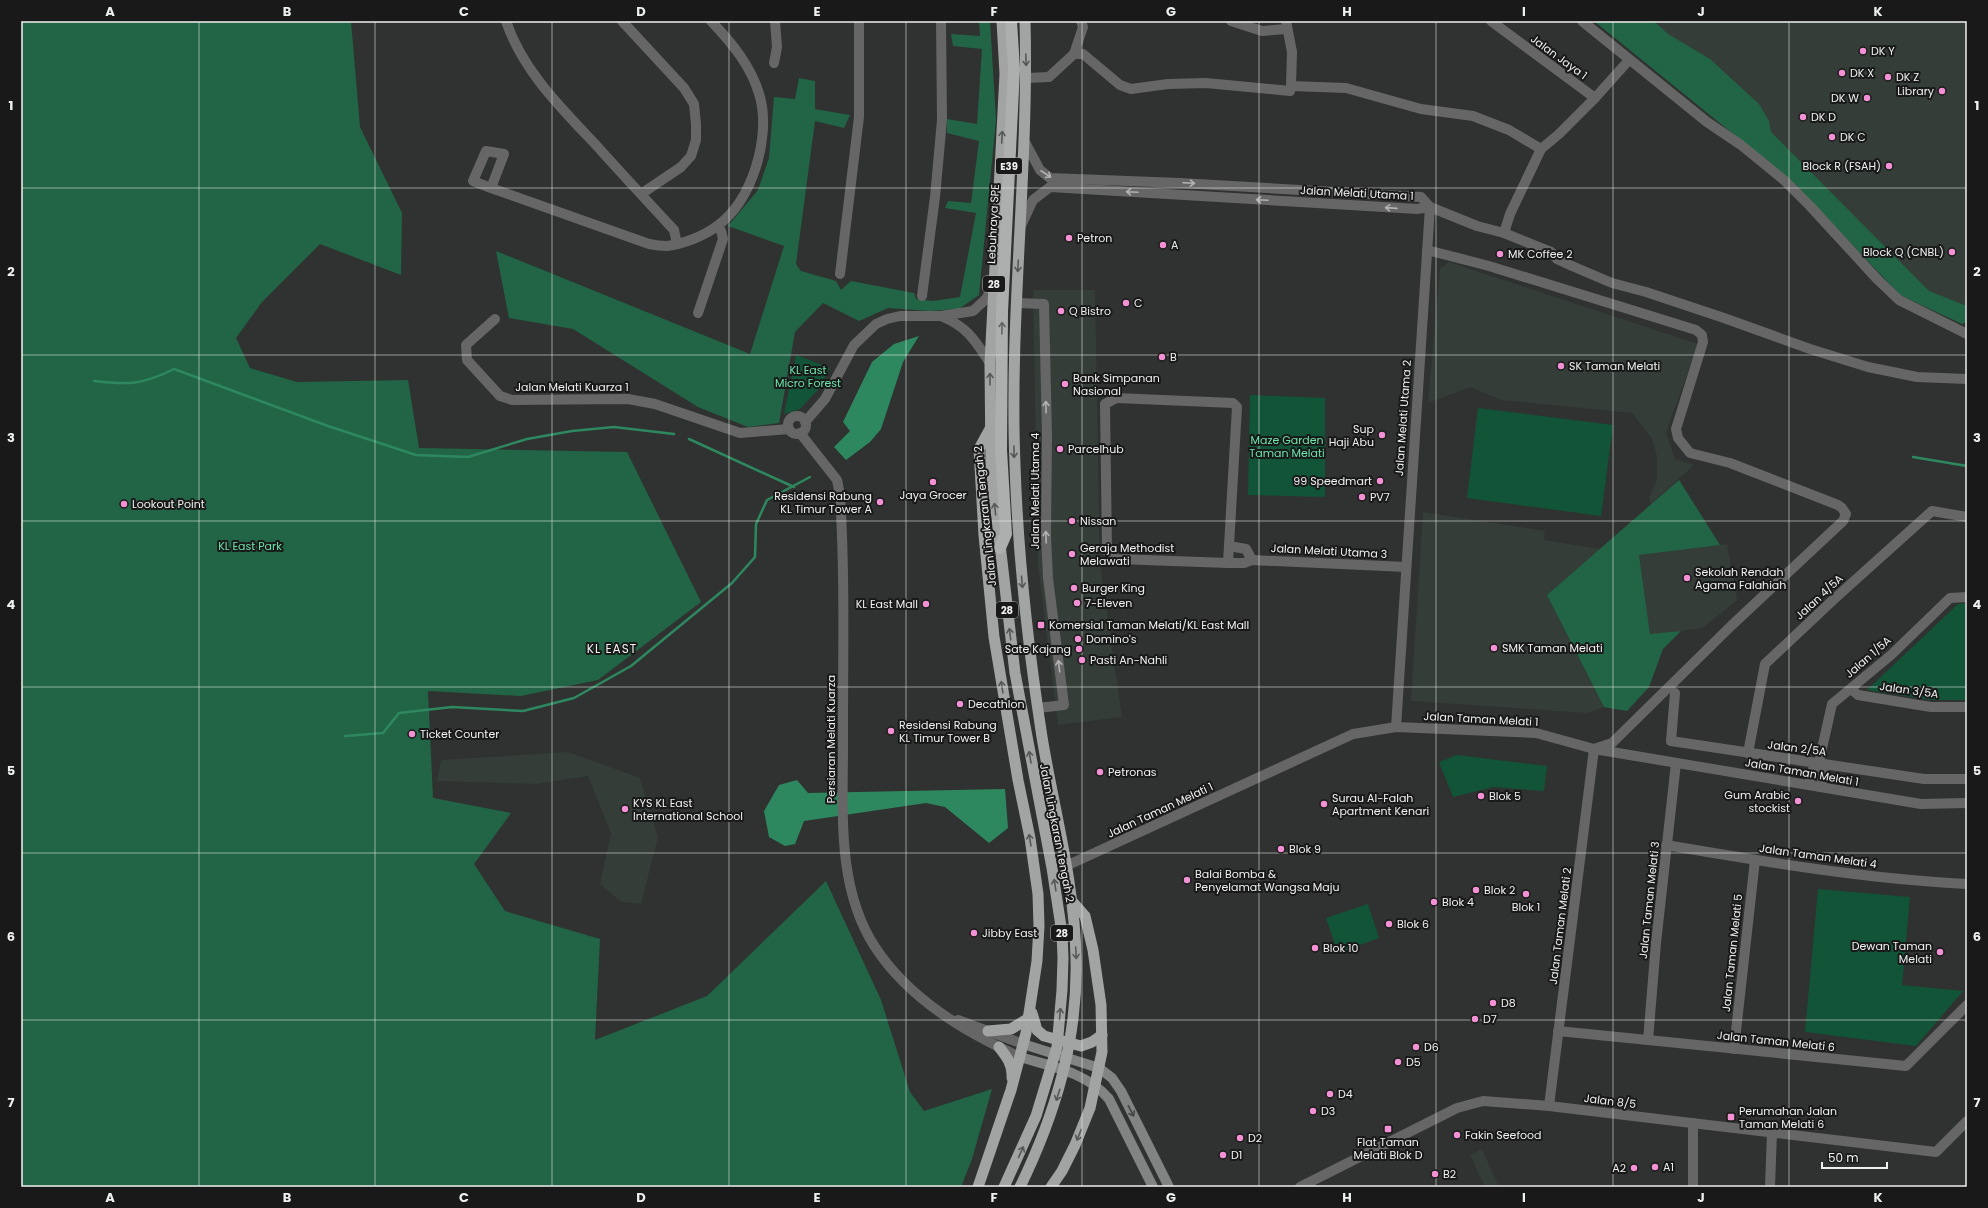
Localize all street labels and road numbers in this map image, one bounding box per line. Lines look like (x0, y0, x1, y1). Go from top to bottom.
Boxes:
street label: Jalan Jaya 1 (1527, 31, 1591, 83)
road number: E39 (996, 158, 1022, 174)
street label: Jalan Melati Utama 1 (1300, 182, 1414, 204)
street label: Lebuhraya SPE (983, 184, 1003, 264)
road number: 28 (983, 276, 1005, 292)
street label: Jalan Melati Utama 2 (1391, 359, 1415, 477)
street label: Jalan Melati Kuarza 1 (515, 379, 629, 395)
street label: Jalan Melati Utama 4 (1027, 432, 1043, 549)
street label: Jalan Lingkaran Tengah 2 (970, 445, 1000, 587)
street label: Jalan Melati Utama 3 (1270, 540, 1388, 562)
street label: Jalan 4/5A (1792, 570, 1847, 623)
road number: 28 (996, 602, 1018, 618)
street label: Jalan 1/5A (1841, 632, 1895, 682)
street label: Persiaran Melati Kuarza (823, 675, 839, 803)
street label: Jalan 3/5A (1878, 678, 1940, 702)
street label: Jalan Taman Melati 1 (1423, 708, 1539, 730)
street label: Jalan 2/5A (1767, 736, 1828, 760)
street label: Jalan Taman Melati 1 (1744, 754, 1860, 790)
street label: Jalan Lingkaran Tengah 2 (1036, 762, 1078, 904)
street label: Jalan Taman Melati 1 (1104, 778, 1216, 842)
street label: Jalan Taman Melati 3 (1635, 840, 1663, 960)
street label: Jalan Taman Melati 4 (1758, 840, 1878, 872)
street label: Jalan Taman Melati 2 (1545, 867, 1575, 985)
street label: Jalan Taman Melati 5 (1718, 893, 1746, 1013)
road number: 28 (1051, 925, 1073, 941)
street label: Jalan Taman Melati 6 (1716, 1027, 1836, 1055)
street label: Jalan 8/5 (1583, 1090, 1637, 1112)

